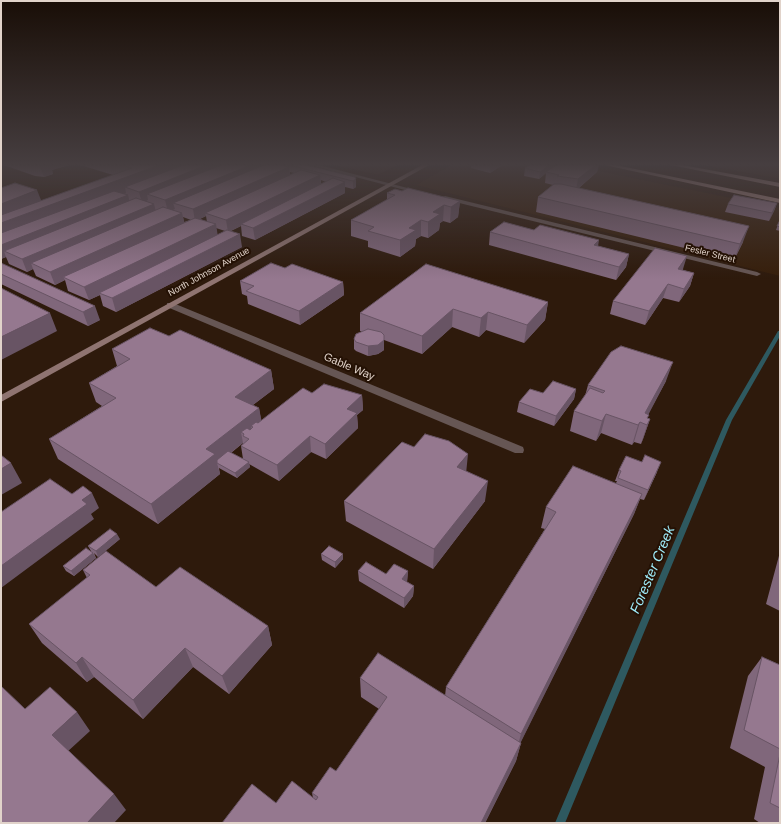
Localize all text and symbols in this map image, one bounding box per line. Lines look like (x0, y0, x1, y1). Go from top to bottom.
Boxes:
street label: Fesler Street (684, 243, 736, 265)
street label: North Johnson Avenue (166, 245, 252, 299)
street label: Gable Way (322, 350, 376, 384)
water label: Forester Creek (627, 524, 679, 616)

